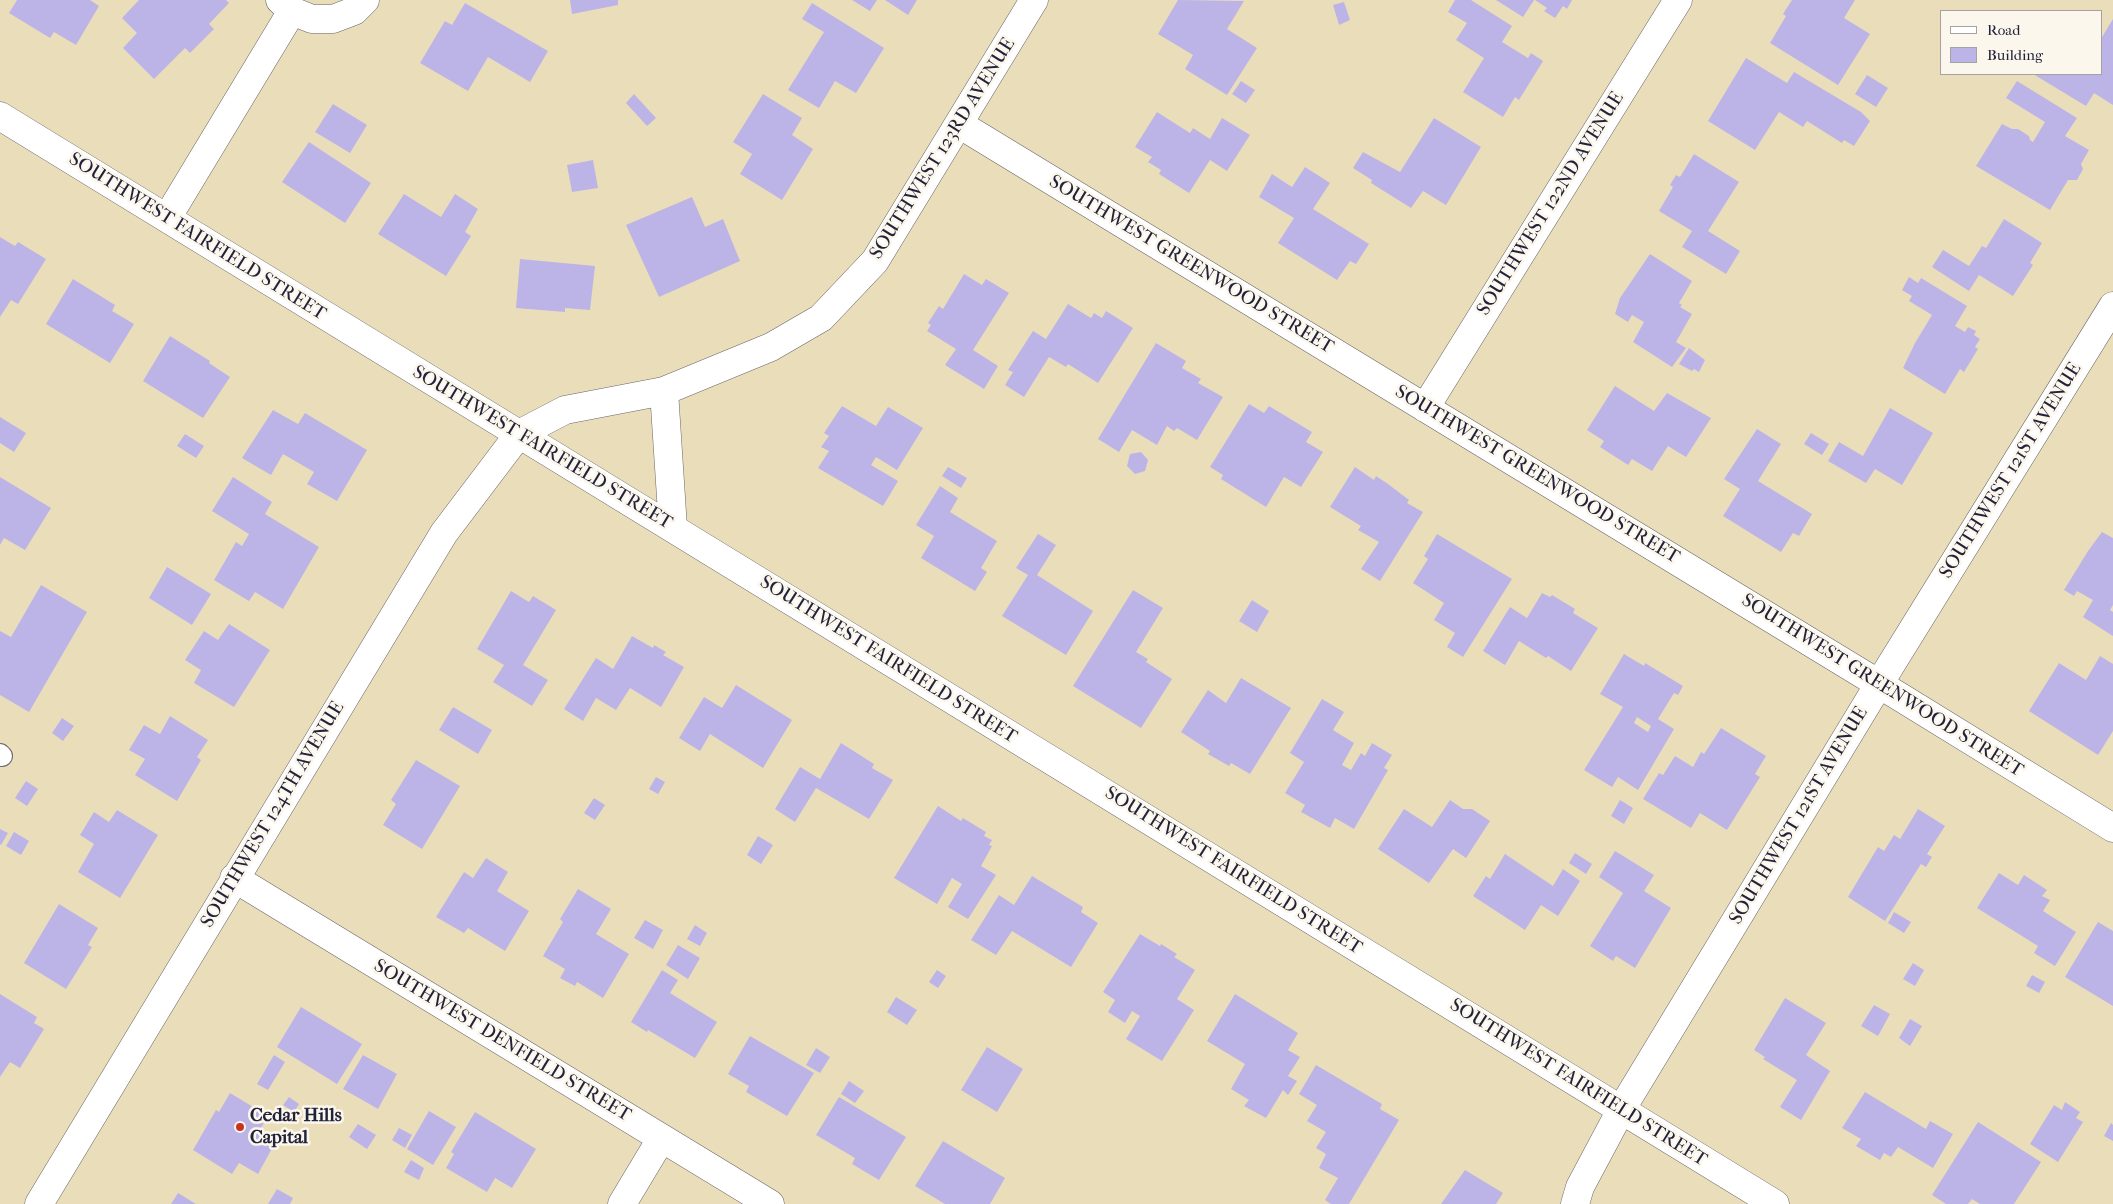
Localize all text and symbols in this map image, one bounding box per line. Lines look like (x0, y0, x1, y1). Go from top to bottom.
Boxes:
legend (1940, 10, 2103, 75)
text: Road (1987, 21, 2020, 39)
street label: SOUTHWEST 123RD AVENUE (865, 34, 1021, 264)
text: Building (1987, 46, 2043, 64)
street label: SOUTHWEST 122ND AVENUE (1473, 88, 1629, 320)
street label: SOUTHWEST FAIRFIELD STREET (64, 148, 330, 326)
street label: SOUTHWEST GREENWOOD STREET (1045, 171, 1337, 359)
street label: SOUTHWEST 121ST AVENUE (1935, 359, 2087, 583)
street label: SOUTHWEST FAIRFIELD STREET (408, 361, 676, 535)
street label: SOUTHWEST GREENWOOD STREET (1391, 381, 1683, 569)
street label: SOUTHWEST FAIRFIELD STREET (755, 571, 1021, 749)
street label: SOUTHWEST GREENWOOD STREET (1737, 589, 2027, 783)
street label: SOUTHWEST 124TH AVENUE (196, 698, 350, 932)
street label: SOUTHWEST 121ST AVENUE (1725, 703, 1873, 929)
street label: SOUTHWEST FAIRFIELD STREET (1100, 782, 1366, 960)
street label: SOUTHWEST DENFIELD STREET (369, 955, 635, 1127)
street label: SOUTHWEST FAIRFIELD STREET (1445, 994, 1711, 1172)
place label: Cedar Hills Capital (250, 1105, 342, 1149)
marker: Cedar Hills Capital (234, 1121, 246, 1133)

